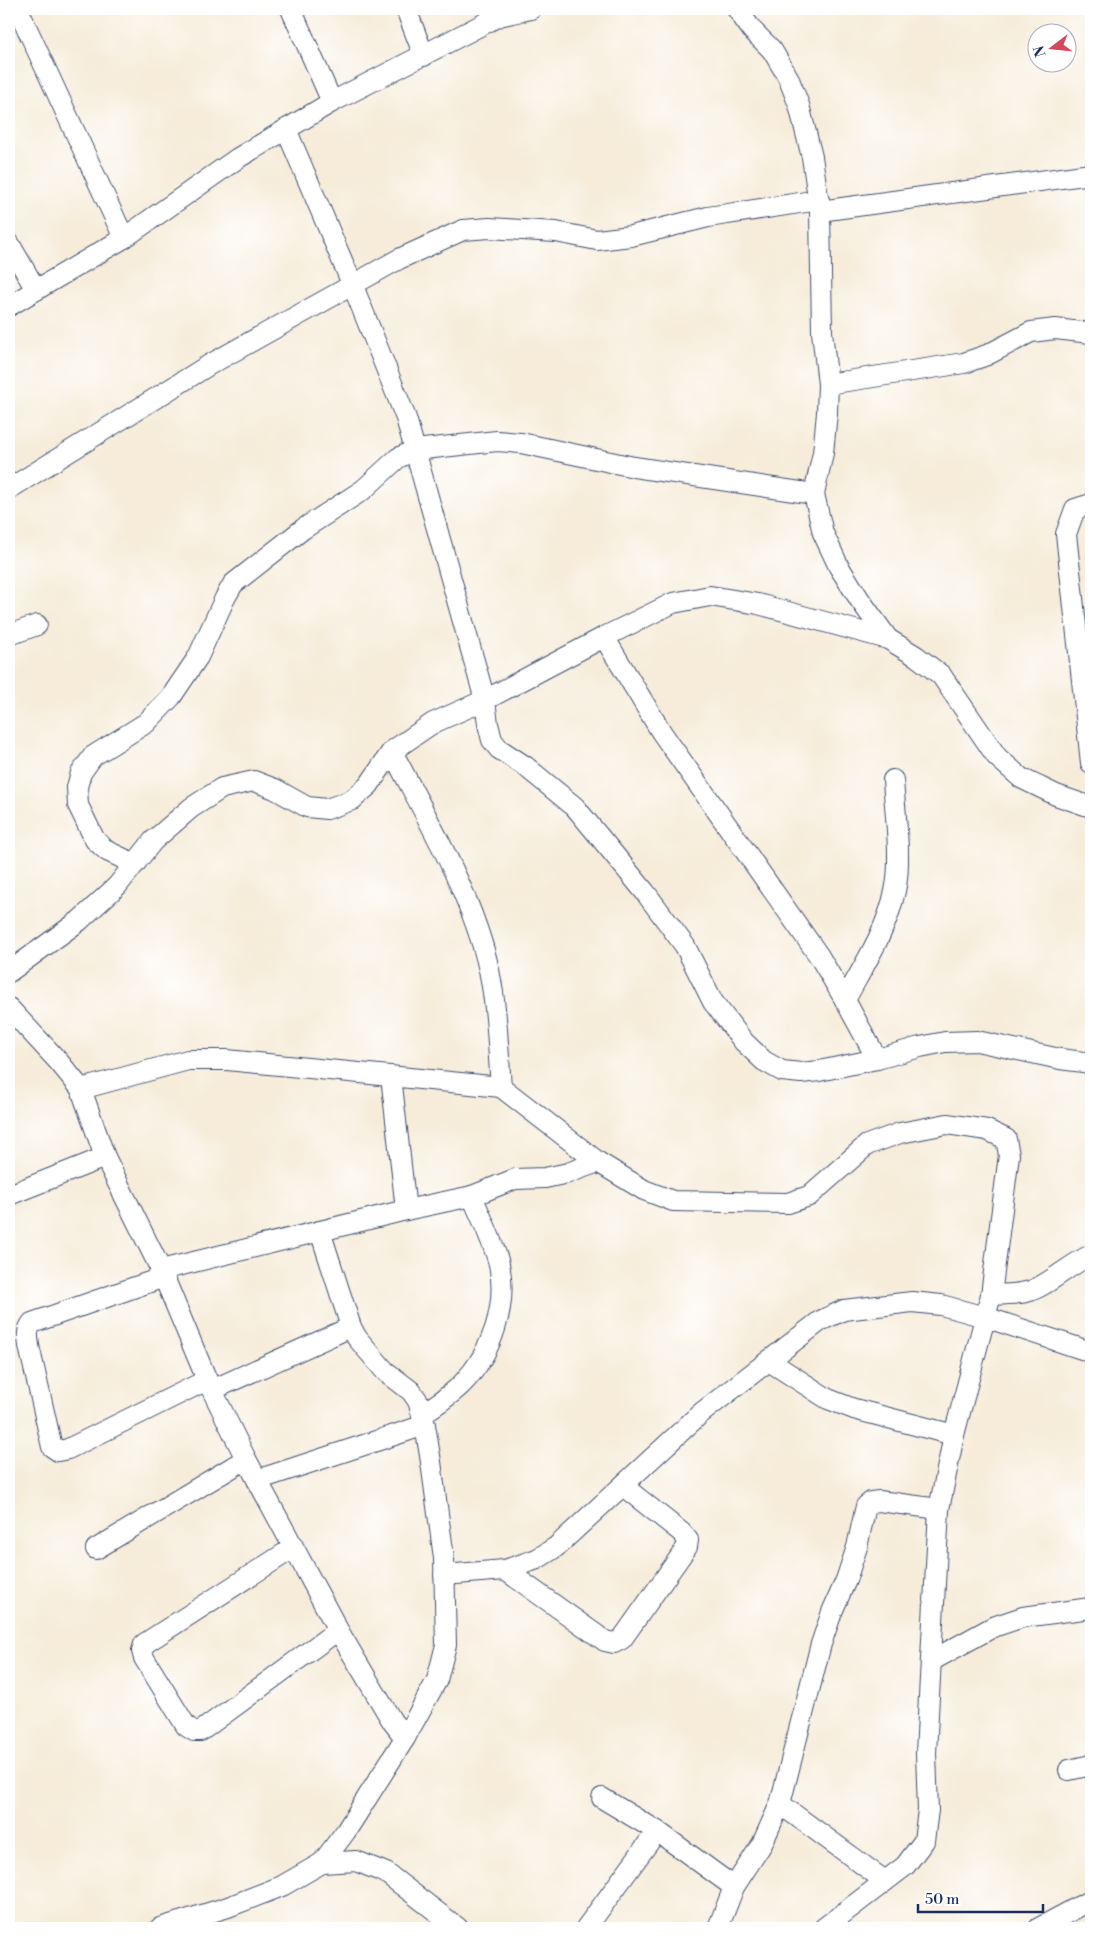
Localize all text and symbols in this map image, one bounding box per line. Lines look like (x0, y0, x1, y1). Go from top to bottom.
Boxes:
north arrow (1028, 22, 1078, 72)
text: N (1030, 44, 1051, 59)
scale bar (918, 1882, 1042, 1914)
text: 50 m (925, 1890, 959, 1909)

